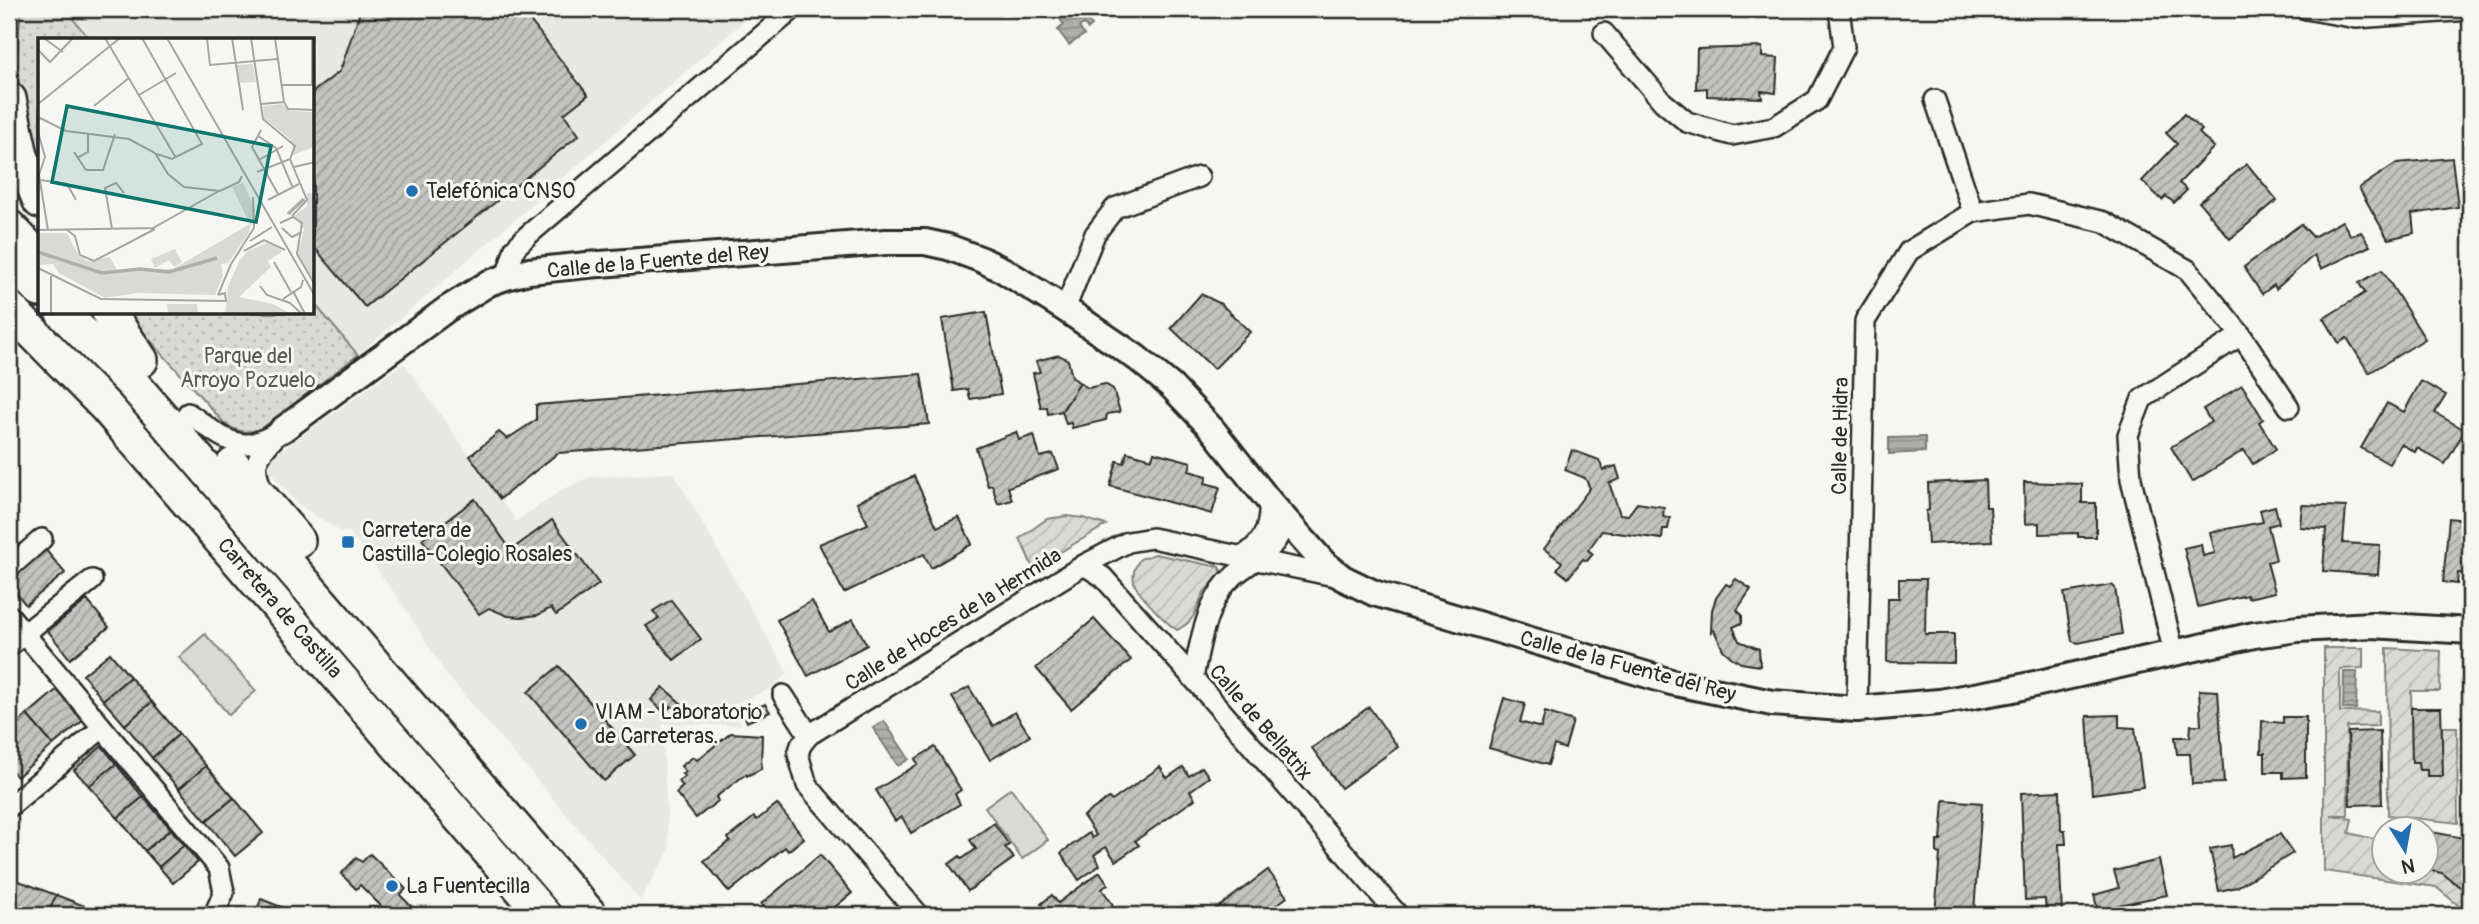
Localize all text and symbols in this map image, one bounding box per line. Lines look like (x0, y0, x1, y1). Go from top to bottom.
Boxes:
inset map (38, 38, 315, 315)
place label: Telefónica CNSO (426, 178, 575, 205)
marker: Telefónica CNSO (404, 183, 420, 199)
street label: Calle de la Fuente del Rey (546, 238, 770, 285)
park label: Parque del Arroyo Pozuelo (180, 343, 316, 394)
street label: Calle de Hidra (1826, 377, 1855, 495)
place label: Carretera de Castilla-Colegio Rosales (362, 517, 573, 568)
street label: Carretera de Castilla (211, 532, 348, 684)
marker: Carretera de Castilla-Colegio Rosales (340, 534, 356, 550)
street label: Calle de Hoces de la Hermida (840, 542, 1066, 697)
street label: Calle de la Fuente del Rey (1517, 625, 1739, 708)
street label: Calle de Bellatrix (1203, 659, 1318, 786)
place label: VIAM - Laboratorio de Carreteras. (595, 699, 762, 750)
marker: VIAM - Laboratorio de Carreteras. (573, 716, 589, 732)
north arrow (2370, 816, 2440, 886)
text: N (2399, 853, 2417, 879)
place label: La Fuentecilla (406, 873, 530, 900)
marker: La Fuentecilla (384, 878, 400, 894)

